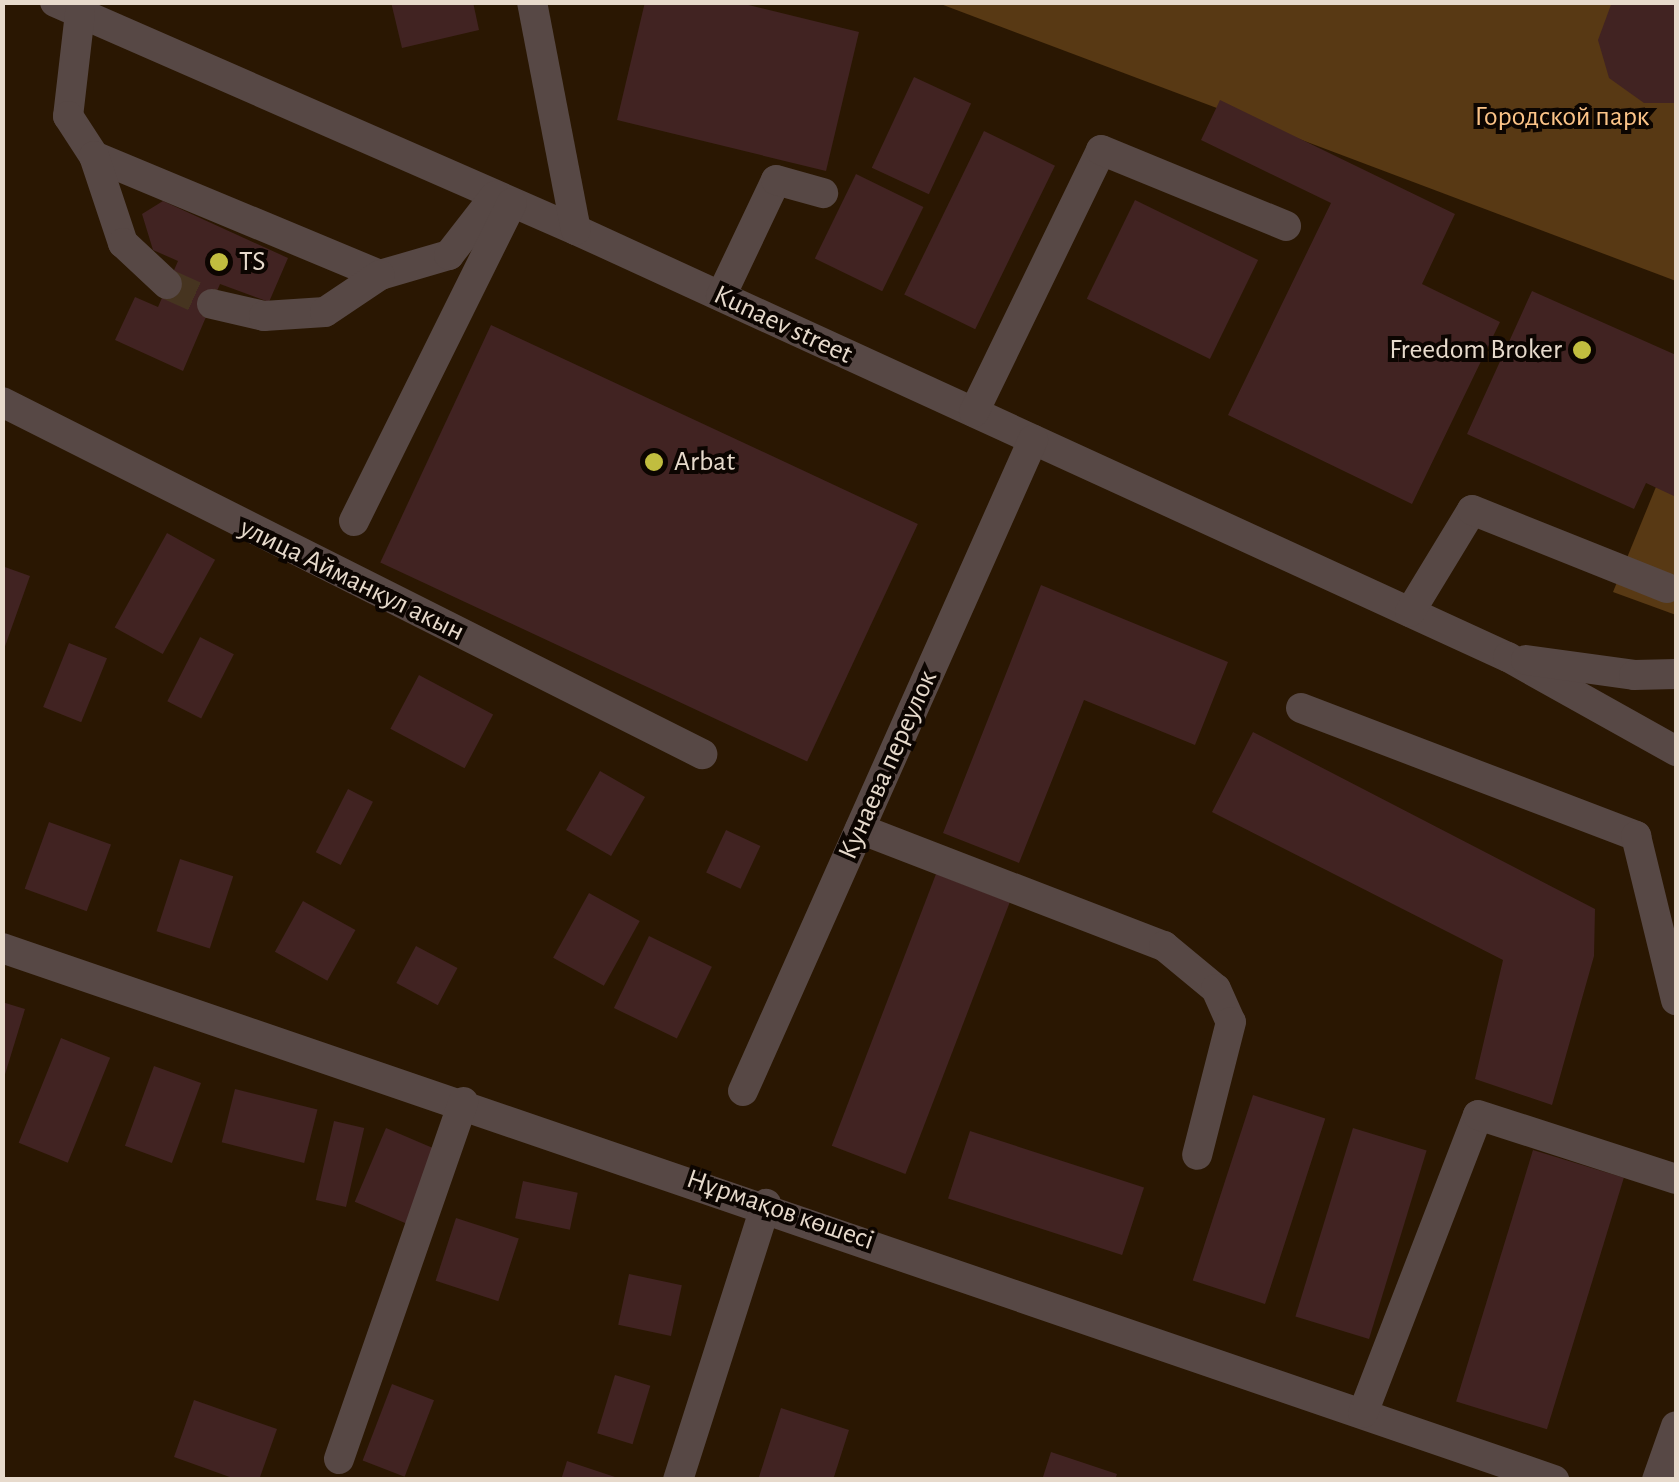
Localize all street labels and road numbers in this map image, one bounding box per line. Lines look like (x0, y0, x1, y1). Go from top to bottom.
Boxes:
street label: Kunaev street (709, 278, 857, 372)
street label: улица Айманкул акын (234, 511, 470, 649)
street label: Кунаева переулок (831, 665, 945, 865)
street label: Нұрмақов көшесі (682, 1162, 878, 1258)

